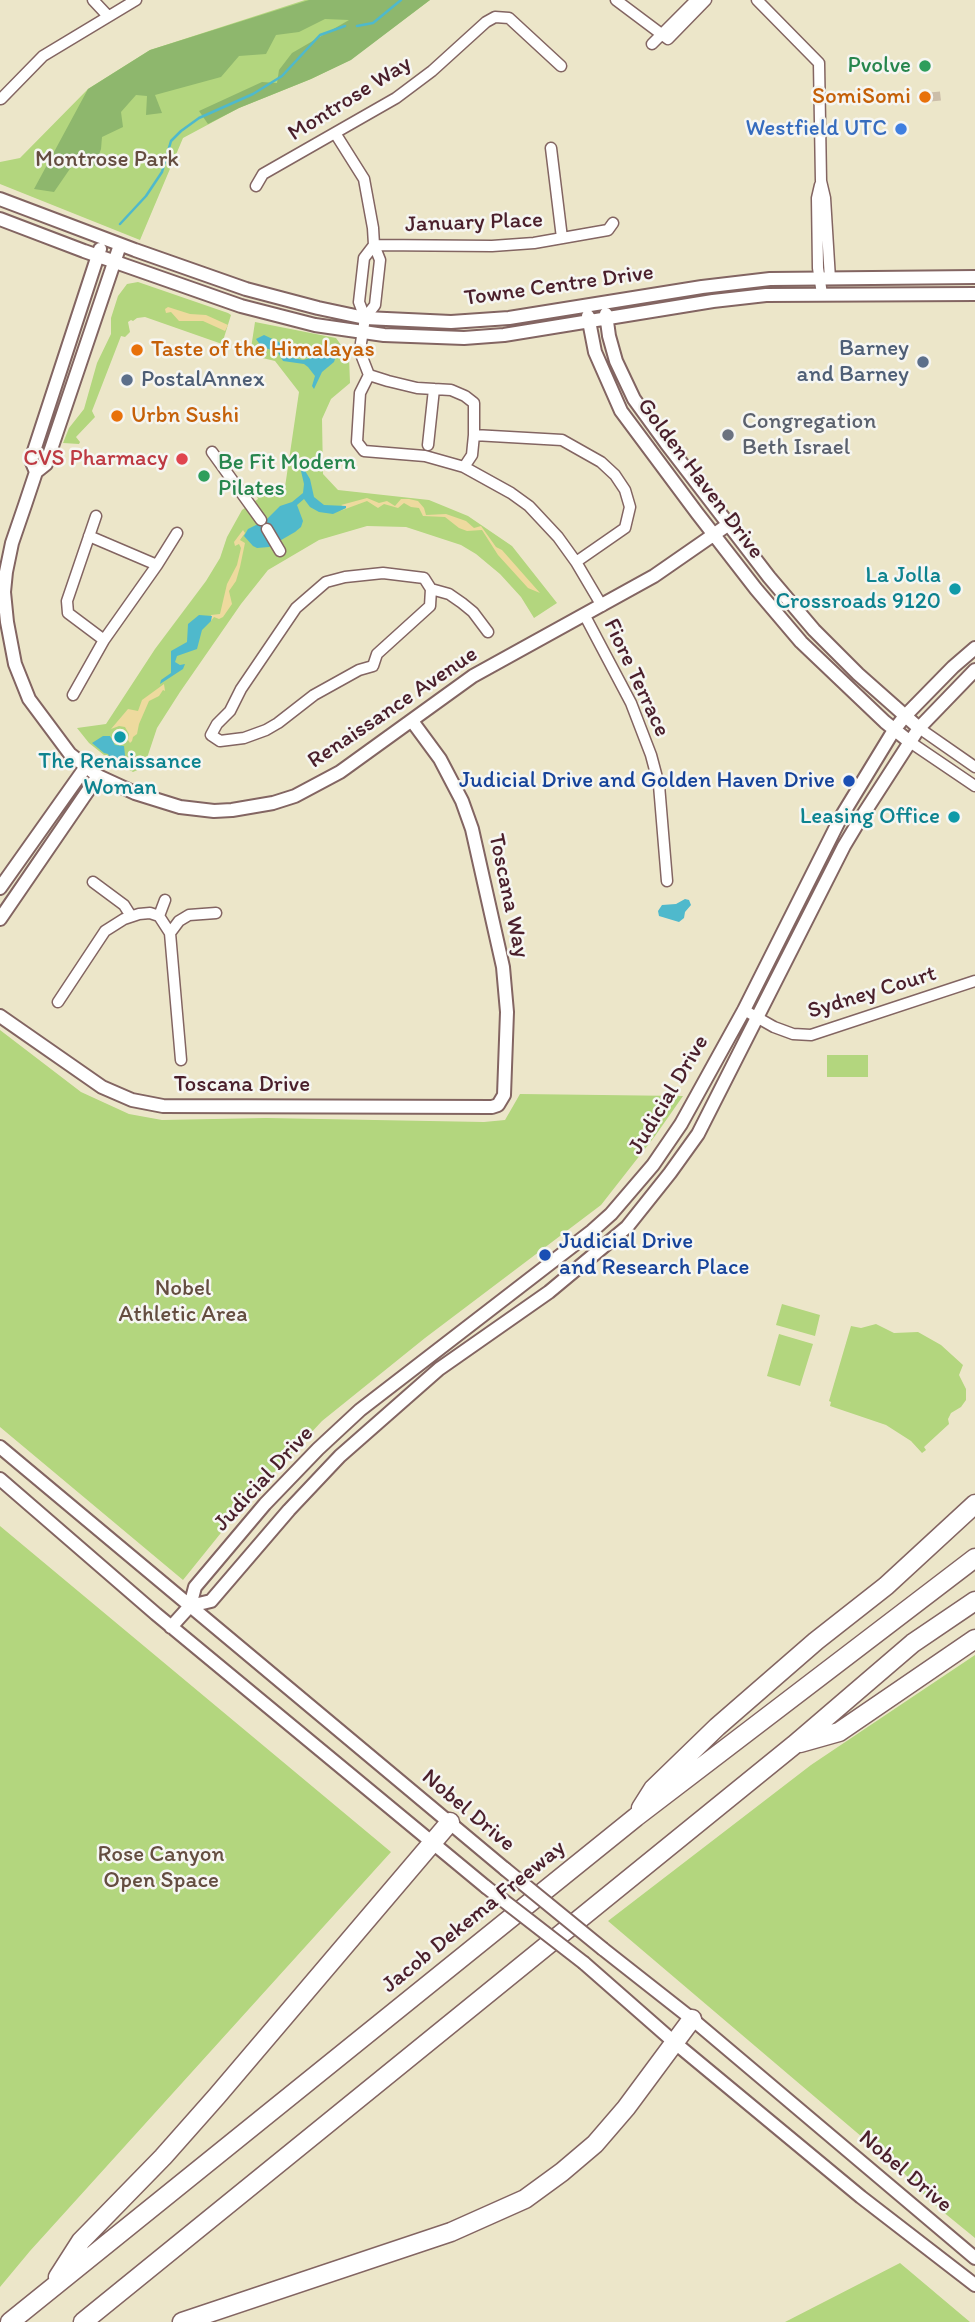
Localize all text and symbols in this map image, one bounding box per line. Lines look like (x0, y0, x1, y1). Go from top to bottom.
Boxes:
street label: Montrose Way (283, 50, 417, 148)
place label: Pvolve (848, 52, 911, 80)
marker: Pvolve (917, 58, 933, 74)
place label: SomiSomi (812, 83, 911, 111)
marker: SomiSomi (917, 89, 933, 105)
place label: Westfield UTC (745, 115, 887, 143)
marker: Westfield UTC (893, 121, 909, 137)
park label: Montrose Park (35, 146, 179, 174)
street label: January Place (405, 207, 543, 239)
street label: Towne Centre Drive (463, 259, 655, 313)
place label: Barney and Barney (797, 335, 909, 389)
place label: Taste of the Himalayas (151, 336, 375, 364)
marker: Taste of the Himalayas (129, 342, 145, 358)
marker: Barney and Barney (915, 354, 931, 370)
place label: PostalAnnex (141, 366, 264, 394)
marker: PostalAnnex (119, 372, 135, 388)
street label: Golden Haven Drive (631, 393, 769, 565)
place label: Urbn Sushi (131, 402, 239, 430)
marker: Urbn Sushi (109, 408, 125, 424)
place label: Congregation Beth Israel (742, 408, 876, 462)
marker: Congregation Beth Israel (720, 427, 736, 443)
place label: CVS Pharmacy (23, 445, 168, 473)
place label: Be Fit Modern Pilates (218, 449, 356, 503)
marker: CVS Pharmacy (174, 451, 190, 467)
marker: Be Fit Modern Pilates (196, 468, 212, 484)
place label: La Jolla Crossroads 9120 (775, 562, 941, 616)
marker: La Jolla Crossroads 9120 (947, 581, 963, 597)
street label: Fiore Terrace (597, 614, 675, 742)
street label: Renaissance Avenue (303, 641, 483, 775)
marker: The Renaissance Woman (112, 729, 128, 745)
place label: The Renaissance Woman (38, 748, 202, 802)
place label: Judicial Drive and Golden Haven Drive (459, 767, 835, 795)
marker: Judicial Drive and Golden Haven Drive (841, 773, 857, 789)
place label: Leasing Office (800, 803, 940, 831)
marker: Leasing Office (946, 809, 962, 825)
street label: Toscana Way (481, 832, 535, 960)
street label: Sydney Court (805, 960, 939, 1026)
street label: Judicial Drive (623, 1030, 715, 1160)
street label: Toscana Drive (174, 1071, 310, 1099)
place label: Judicial Drive and Research Place (559, 1228, 749, 1282)
marker: Judicial Drive and Research Place (537, 1247, 553, 1263)
park label: Nobel Athletic Area (119, 1275, 247, 1329)
street label: Judicial Drive (208, 1421, 320, 1537)
street label: Nobel Drive (416, 1764, 520, 1858)
street label: Jacob Dekema Freeway (377, 1835, 571, 1999)
park label: Rose Canyon Open Space (97, 1841, 225, 1895)
street label: Nobel Drive (853, 2125, 957, 2219)

